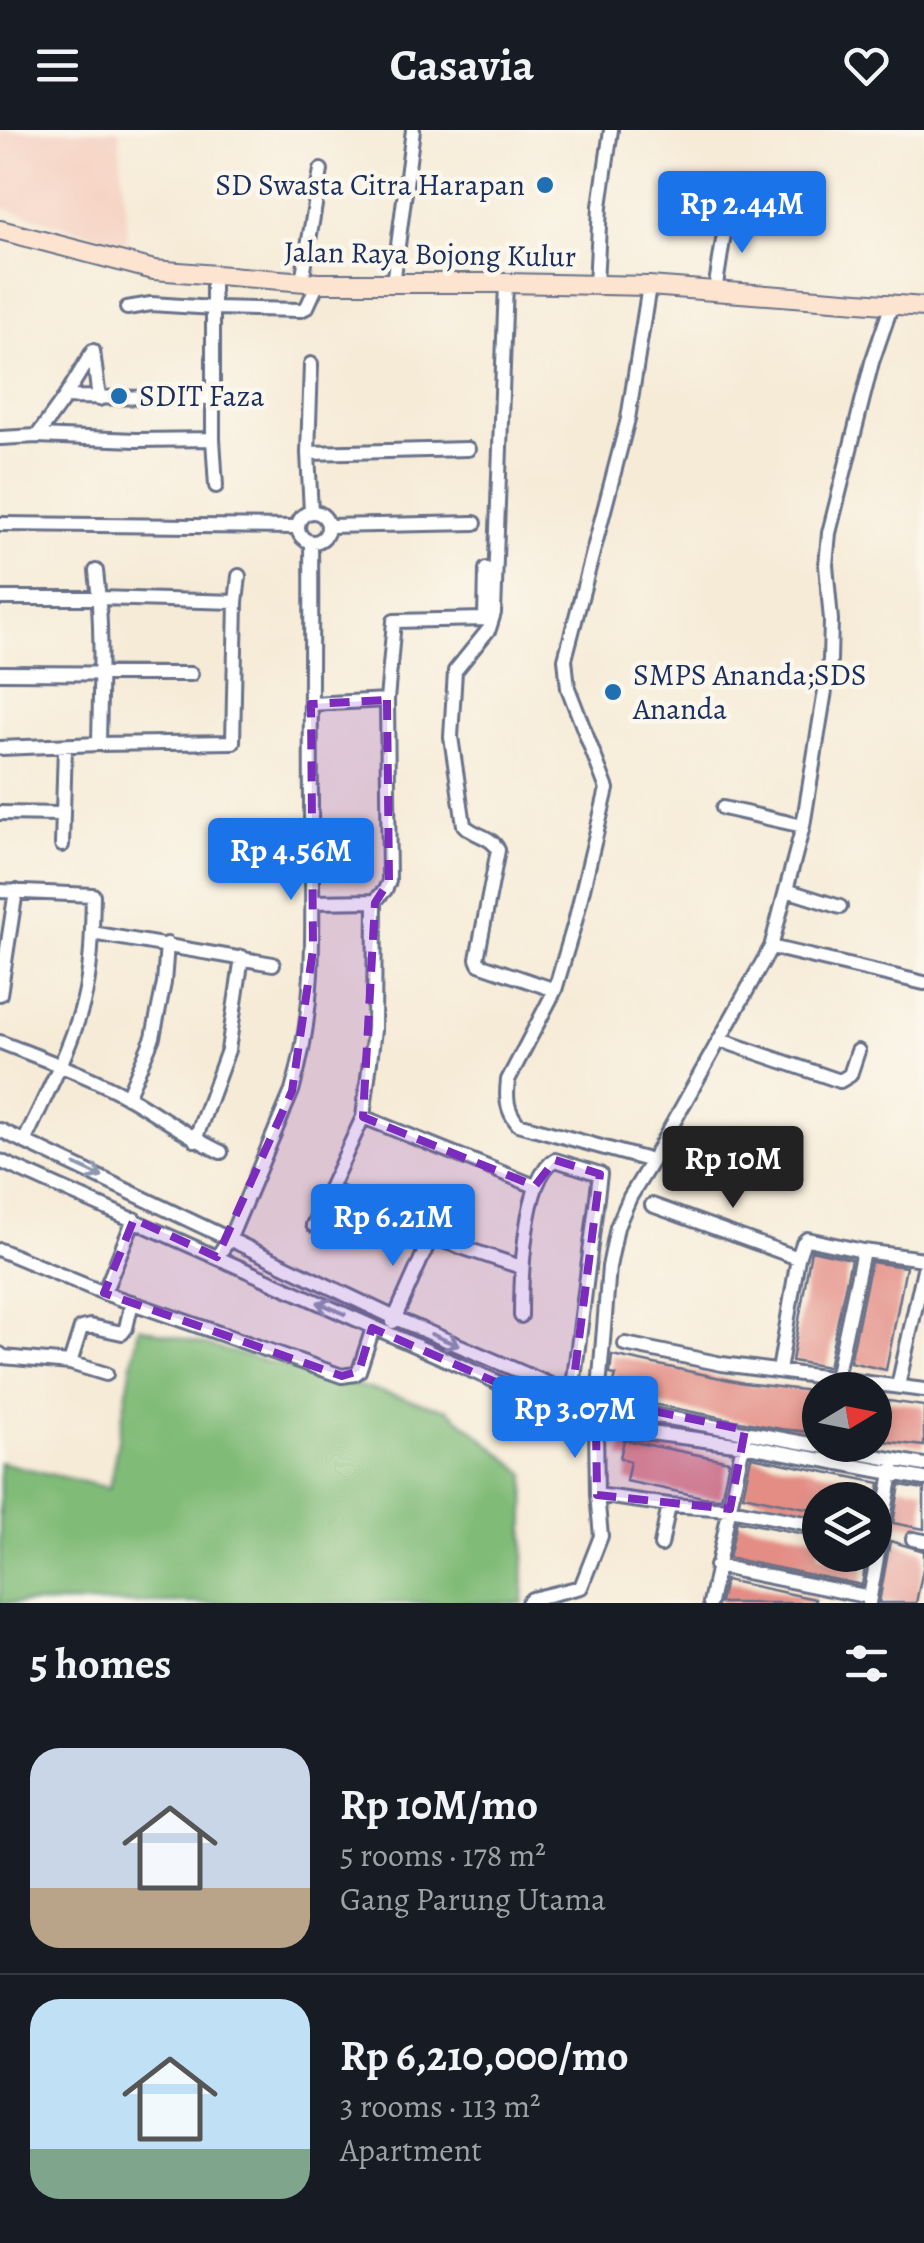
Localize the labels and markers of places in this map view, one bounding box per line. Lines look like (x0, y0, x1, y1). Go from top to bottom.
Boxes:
place label: SD Swasta Citra Harapan (215, 165, 525, 205)
pin: Rp 2.44M (639, 171, 845, 256)
marker: SD Swasta Citra Harapan (534, 174, 556, 196)
place label: SDIT Faza (139, 376, 264, 416)
marker: SDIT Faza (108, 385, 130, 407)
place label: SMPS Ananda;SDS Ananda (632, 655, 867, 729)
marker: SMPS Ananda;SDS Ananda (602, 681, 624, 703)
pin: Rp 4.56M (188, 818, 394, 903)
pin: Rp 10M (652, 1126, 814, 1211)
pin: Rp 6.21M (290, 1184, 496, 1269)
pin: Rp 3.07M (472, 1376, 678, 1461)

